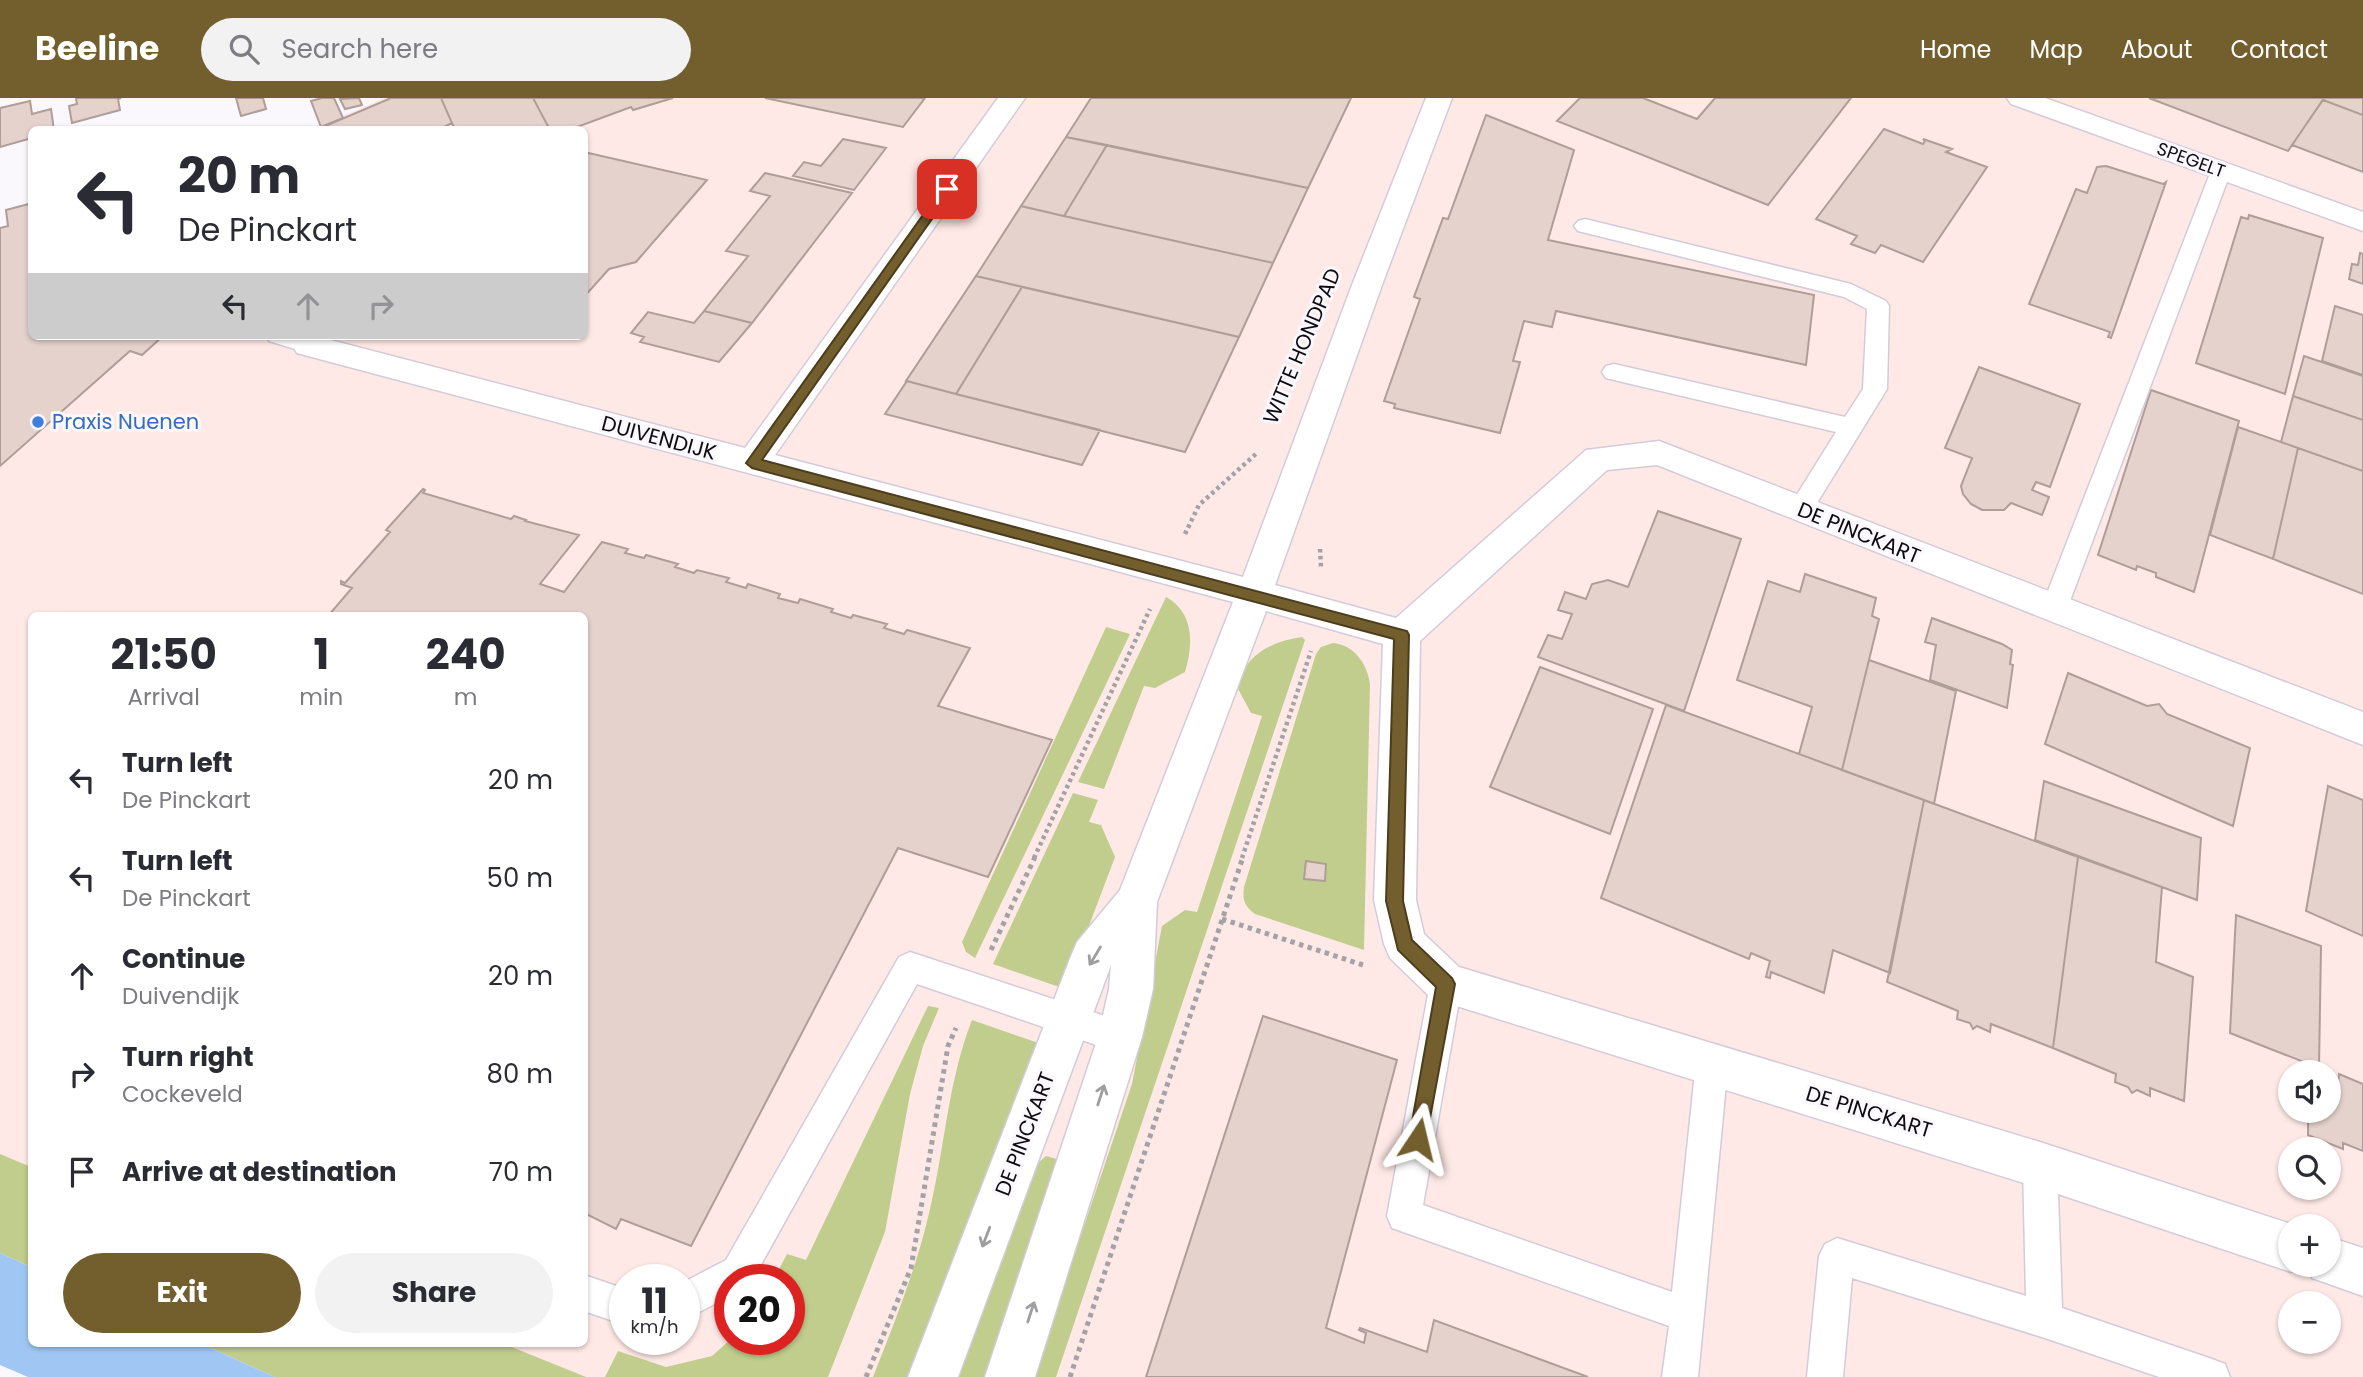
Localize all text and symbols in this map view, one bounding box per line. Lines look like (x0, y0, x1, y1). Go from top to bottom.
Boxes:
search box (201, 18, 691, 81)
text: Beeline (35, 25, 159, 72)
icon: search (225, 30, 263, 68)
text: Search here (281, 31, 438, 67)
text: Home (1920, 33, 1992, 66)
text: Map (2030, 33, 2083, 66)
text: About (2121, 33, 2192, 66)
text: Contact (2230, 33, 2328, 66)
street label: SPEGELT (2154, 136, 2229, 184)
text: 20 m (178, 142, 300, 210)
icon: left (63, 154, 154, 245)
pin (917, 159, 977, 219)
icon: arrive (928, 170, 966, 208)
text: De Pinckart (178, 207, 357, 252)
street label: WITTE HONDPAD (1256, 263, 1347, 428)
icon: left (216, 287, 254, 325)
icon: ahead (289, 287, 327, 325)
icon: right (362, 287, 400, 325)
place label: Praxis Nuenen (52, 407, 199, 436)
street label: DUIVENDIJK (599, 408, 720, 467)
marker: Praxis Nuenen (30, 414, 46, 430)
street label: DE PINCKART (1793, 495, 1925, 570)
text: 21:50 (110, 625, 217, 684)
text: 1 (313, 625, 329, 684)
text: 240 (426, 625, 506, 684)
text: Arrival (127, 681, 200, 713)
text: min (299, 681, 343, 713)
text: m (454, 681, 477, 713)
text: Turn left (122, 745, 233, 781)
icon: left (63, 761, 101, 799)
text: 20 m (488, 762, 553, 798)
text: De Pinckart (122, 784, 251, 816)
text: Turn left (122, 843, 233, 879)
icon: left (63, 859, 101, 897)
text: 50 m (487, 860, 553, 896)
text: De Pinckart (122, 882, 251, 914)
text: Continue (122, 941, 245, 977)
one-way arrow (1087, 946, 1101, 966)
icon: ahead (63, 957, 101, 995)
text: 20 m (488, 958, 553, 994)
text: Duivendijk (122, 980, 239, 1012)
text: Turn right (122, 1039, 254, 1075)
icon: right (63, 1055, 101, 1093)
text: 80 m (487, 1056, 553, 1092)
map controls (2278, 1060, 2341, 1354)
button: sound (2278, 1060, 2341, 1123)
street label: DE PINCKART (988, 1068, 1061, 1200)
text: Cockeveld (122, 1078, 243, 1110)
street label: DE PINCKART (1803, 1079, 1936, 1144)
one-way arrow (1096, 1085, 1108, 1107)
position arrow (1381, 1102, 1455, 1176)
button: search (2278, 1137, 2341, 1200)
icon: arrive (63, 1153, 101, 1191)
text: Arrive at destination (122, 1154, 397, 1190)
text: 70 m (489, 1154, 553, 1190)
button: + (2278, 1214, 2341, 1277)
one-way arrow (978, 1225, 991, 1247)
button: Exit (63, 1253, 301, 1333)
button: Share (315, 1253, 553, 1333)
speed limit sign: 20 (714, 1264, 805, 1355)
text: 11 (641, 1276, 668, 1325)
button: − (2278, 1291, 2341, 1354)
one-way arrow (1026, 1301, 1039, 1323)
text: km/h (631, 1314, 678, 1339)

